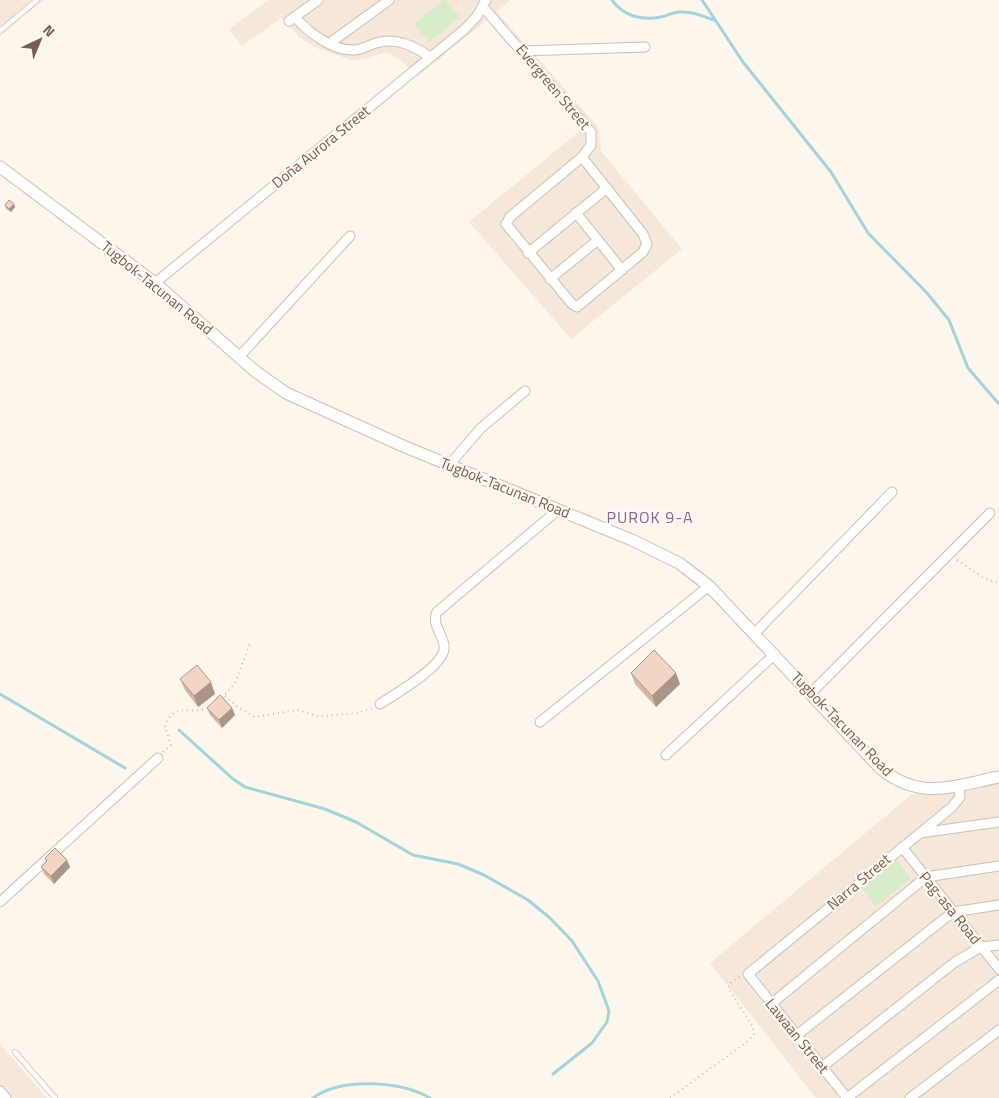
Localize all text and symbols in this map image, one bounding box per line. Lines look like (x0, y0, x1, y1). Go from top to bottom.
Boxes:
north arrow (15, 15, 65, 65)
text: N (39, 19, 60, 41)
street label: Evergreen Street (511, 39, 597, 135)
street label: Doña Aurora Street (266, 99, 376, 194)
street label: Tugbok-Tacunan Road (96, 235, 218, 340)
street label: Tugbok-Tacunan Road (437, 451, 574, 524)
district label: PUROK 9-A (606, 505, 694, 529)
street label: Tugbok-Tacunan Road (786, 666, 899, 781)
street label: Narra Street (822, 847, 896, 915)
street label: Pag-asa Road (914, 866, 987, 949)
street label: Lawaan Street (760, 993, 835, 1079)

